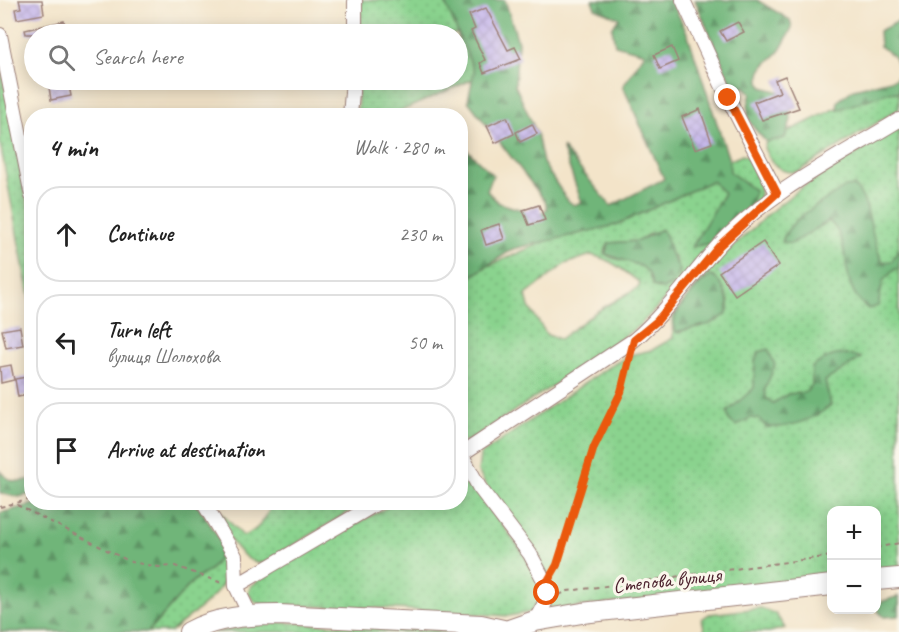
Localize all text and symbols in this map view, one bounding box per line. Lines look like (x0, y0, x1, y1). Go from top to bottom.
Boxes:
search box (24, 24, 468, 90)
icon: search (45, 41, 78, 74)
text: Search here (93, 43, 183, 71)
route end (714, 84, 740, 110)
text: 4 min (48, 131, 98, 164)
text: Walk · 280 m (354, 135, 444, 160)
icon: ahead (50, 218, 83, 251)
text: Continue (107, 220, 173, 248)
text: 230 m (399, 222, 442, 247)
text: Turn left (107, 316, 171, 344)
icon: left (50, 326, 83, 359)
text: 50 m (408, 330, 442, 355)
text: вулиця Шолохова (107, 344, 220, 369)
icon: arrive (50, 434, 83, 467)
text: Arrive at destination (107, 436, 264, 464)
map controls (827, 506, 881, 614)
button: + (827, 506, 881, 560)
button: − (827, 560, 881, 614)
street label: Степова вулиця (612, 561, 724, 599)
route start (533, 579, 559, 605)

